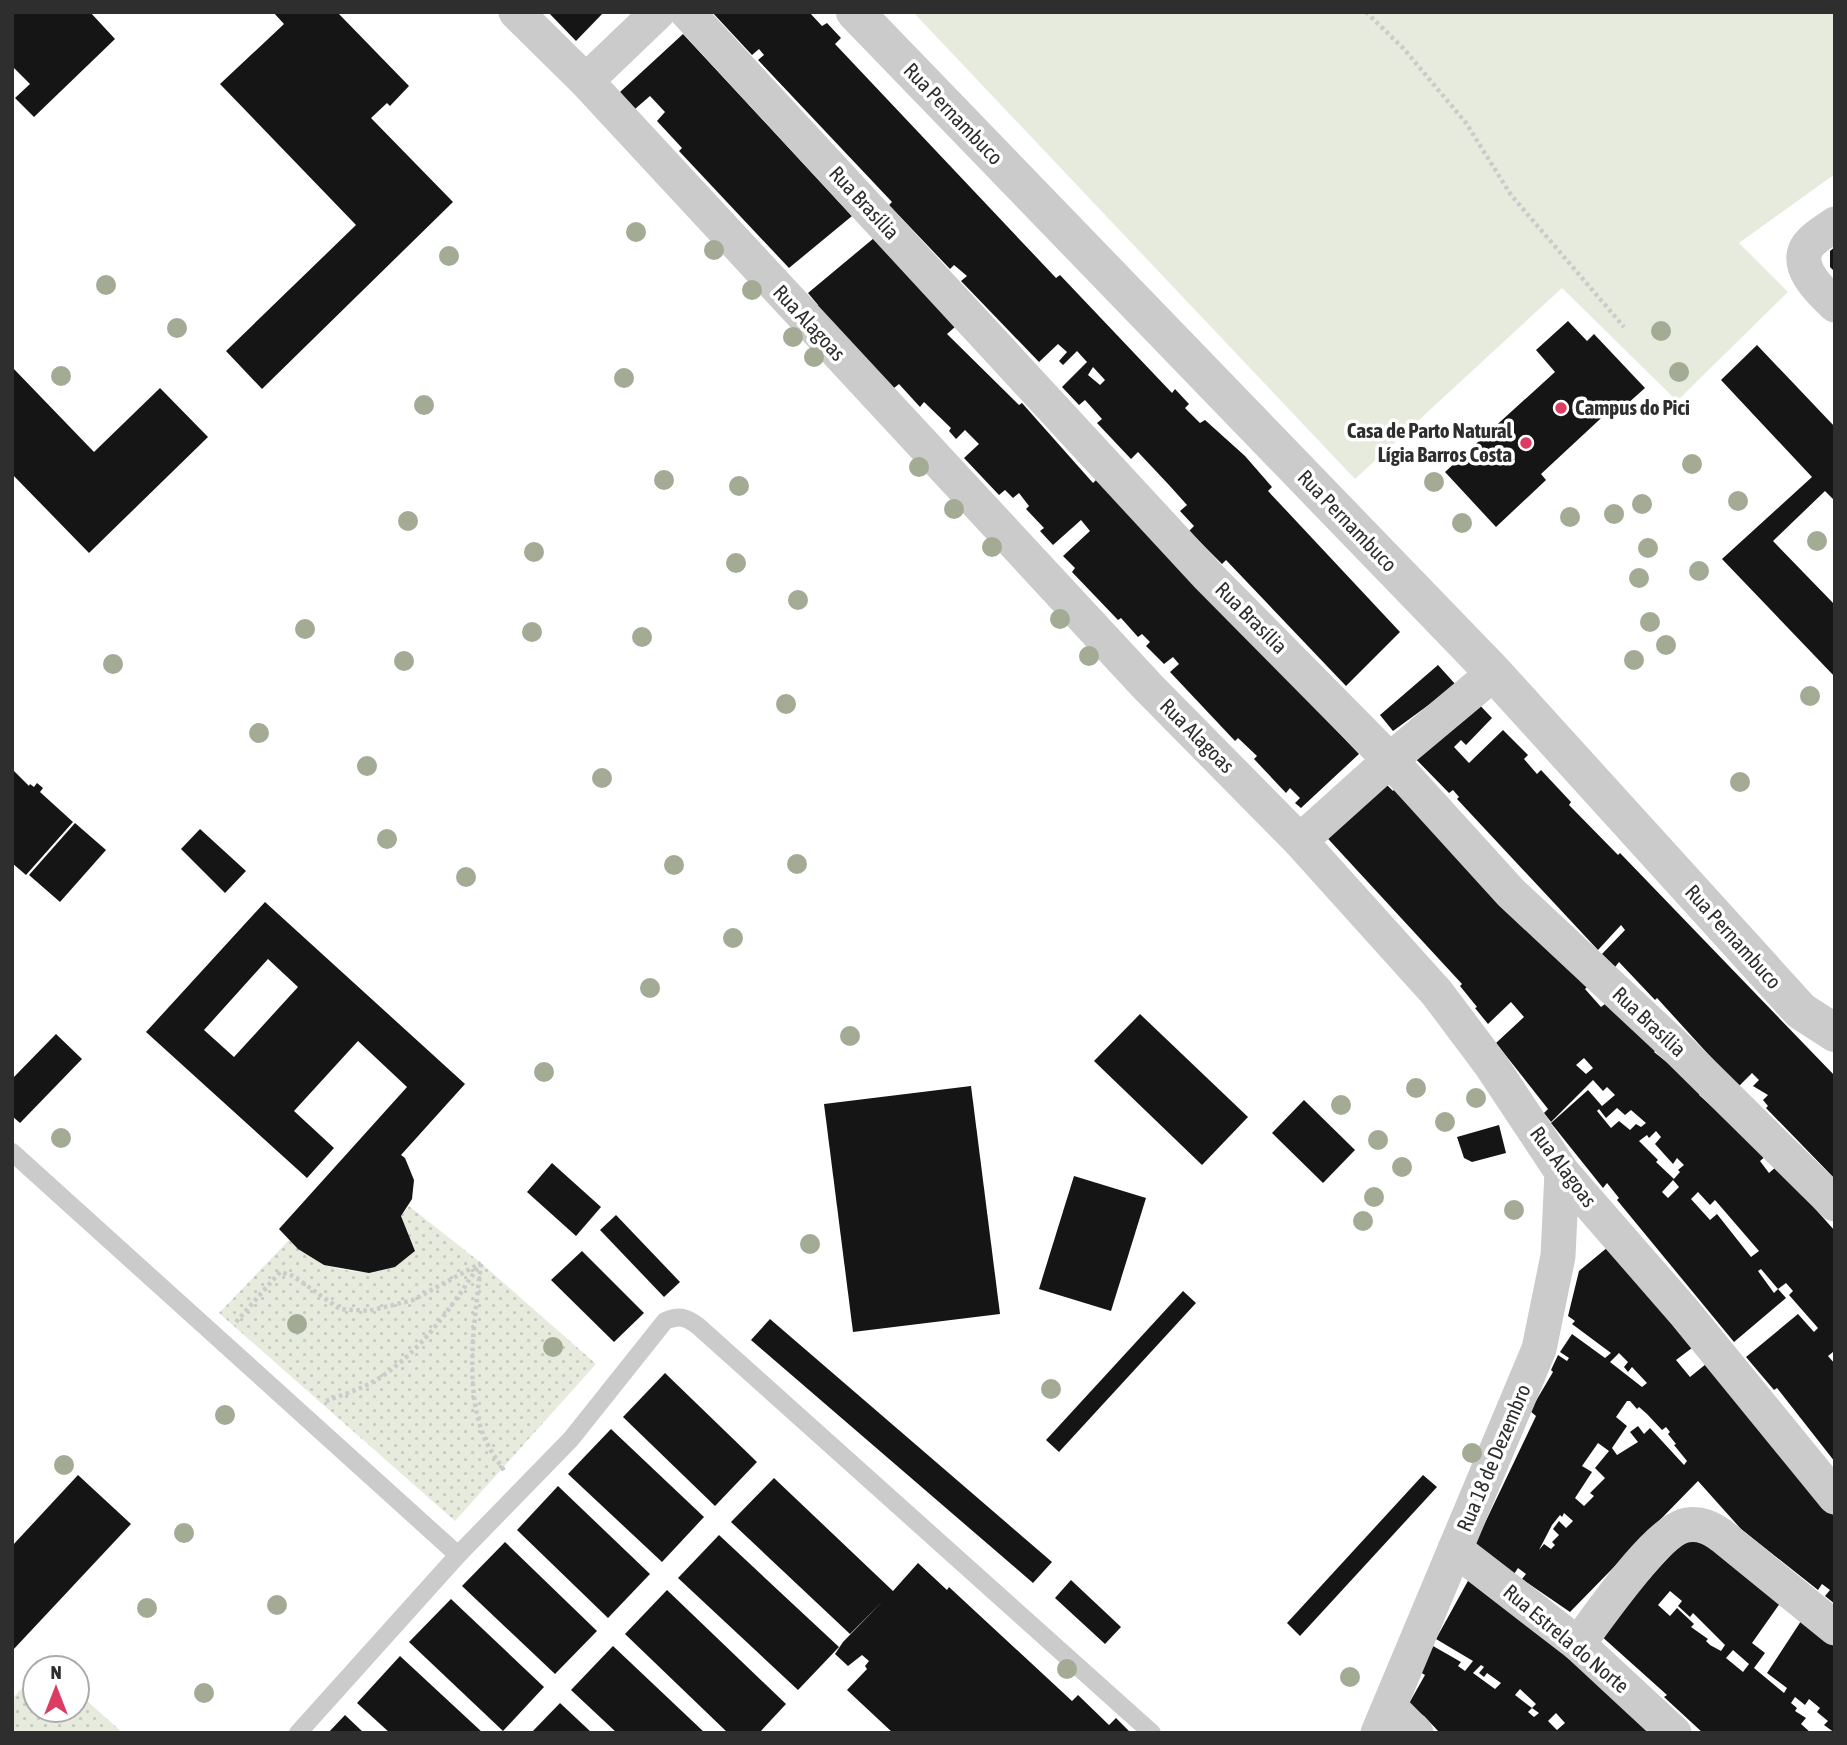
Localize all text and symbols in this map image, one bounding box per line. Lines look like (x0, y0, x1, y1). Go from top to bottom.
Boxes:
street label: Rua Pernambuco (899, 58, 1008, 169)
street label: Rua Brasília (825, 161, 905, 244)
street label: Rua Alagoas (769, 280, 851, 365)
place label: Campus do Pici (1575, 395, 1690, 419)
marker: Campus do Pici (1553, 400, 1569, 416)
place label: Casa de Parto Natural Lígia Barros Costa (1347, 418, 1512, 466)
marker: Casa de Parto Natural Lígia Barros Costa (1518, 435, 1534, 451)
street label: Rua Pernambuco (1293, 465, 1402, 576)
street label: Rua Brasília (1211, 577, 1292, 658)
street label: Rua Alagoas (1156, 693, 1240, 777)
street label: Rua Pernambuco (1681, 879, 1787, 993)
street label: Rua Brasília (1608, 981, 1691, 1061)
street label: Rua Alagoas (1526, 1121, 1602, 1211)
street label: Rua 18 de Dezembro (1451, 1380, 1535, 1535)
street label: Rua Estrela do Norte (1499, 1579, 1634, 1698)
north arrow (21, 1654, 91, 1724)
text: N (50, 1661, 62, 1683)

